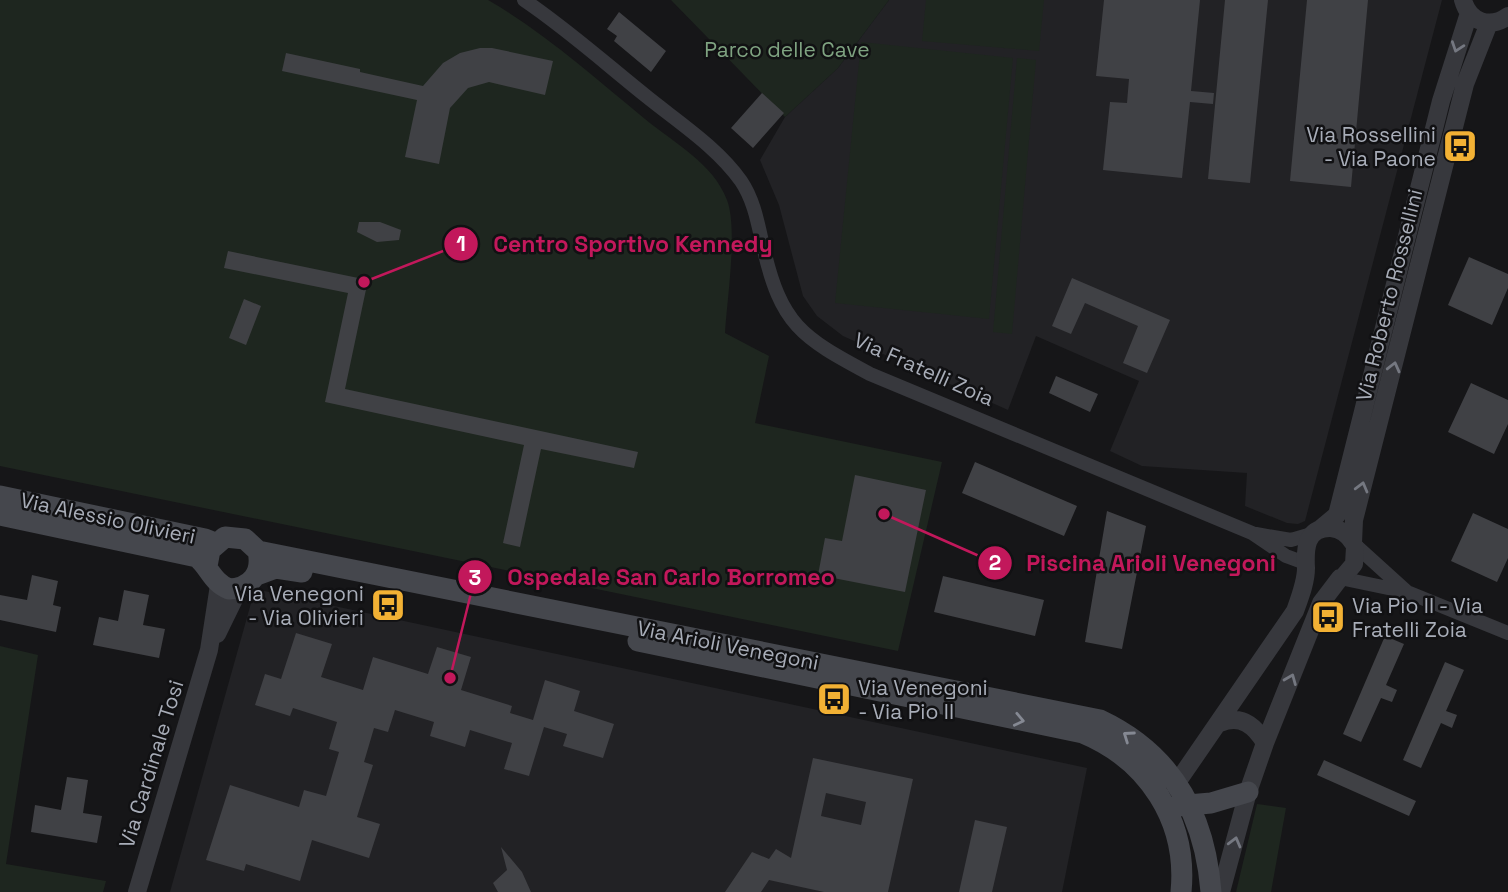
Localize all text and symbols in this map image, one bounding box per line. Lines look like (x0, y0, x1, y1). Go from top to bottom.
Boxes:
park label: Parco delle Cave (704, 36, 870, 63)
one-way arrow (1451, 40, 1465, 52)
place label: Via Rossellini - Via Paone (1306, 121, 1436, 172)
bus stop icon: Via Rossellini - Via Paone (1441, 127, 1479, 165)
street label: Via Roberto Rossellini (1350, 186, 1428, 404)
callout: Centro Sportivo Kennedy (444, 222, 786, 266)
text: Centro Sportivo Kennedy (493, 229, 773, 259)
text: 1 (456, 230, 466, 257)
street label: Via Fratelli Zoia (850, 326, 998, 412)
one-way arrow (1386, 361, 1400, 373)
one-way arrow (1354, 482, 1369, 494)
street label: Via Alessio Olivieri (18, 486, 198, 550)
callout: Piscina Arioli Venegoni (977, 541, 1290, 585)
text: Piscina Arioli Venegoni (1026, 548, 1276, 578)
text: 2 (989, 549, 1001, 576)
callout: Ospedale San Carlo Borromeo (458, 555, 848, 599)
text: Ospedale San Carlo Borromeo (507, 562, 835, 592)
text: 3 (469, 564, 481, 591)
place label: Via Venegoni - Via Olivieri (234, 580, 364, 631)
bus stop icon: Via Venegoni - Via Olivieri (369, 586, 407, 624)
place label: Via Pio II - Via Fratelli Zoia (1352, 592, 1483, 643)
bus stop icon: Via Pio II - Via Fratelli Zoia (1309, 598, 1347, 636)
street label: Via Arioli Venegoni (635, 614, 821, 676)
place label: Via Venegoni - Via Pio II (858, 674, 988, 725)
one-way arrow (1282, 674, 1296, 686)
street label: Via Cardinale Tosi (113, 677, 189, 851)
bus stop icon: Via Venegoni - Via Pio II (815, 680, 853, 718)
one-way arrow (1013, 712, 1025, 727)
one-way arrow (1123, 731, 1136, 744)
one-way arrow (1227, 836, 1241, 848)

